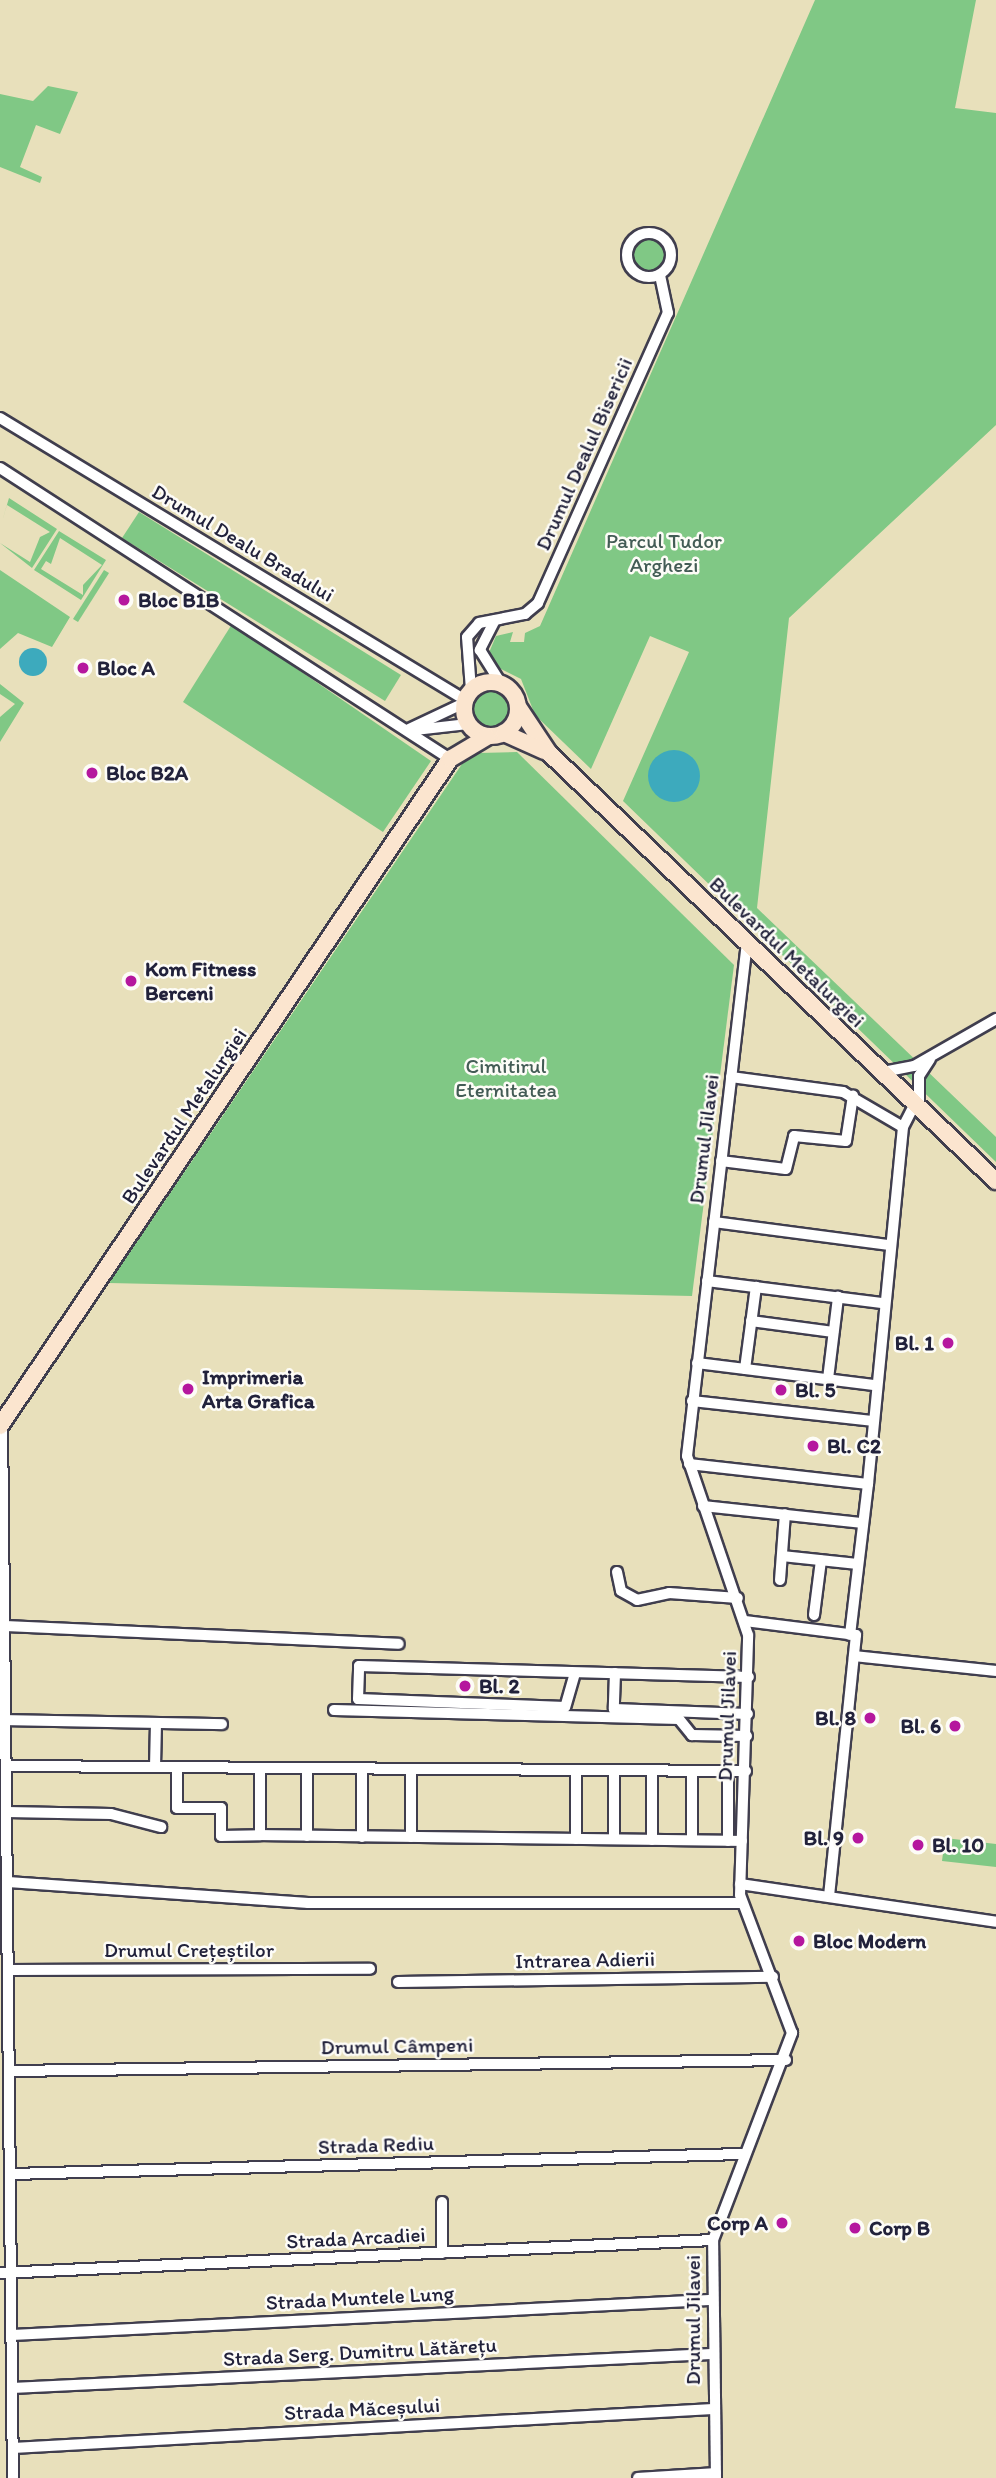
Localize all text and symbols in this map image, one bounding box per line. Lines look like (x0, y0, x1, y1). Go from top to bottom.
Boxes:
street label: Drumul Dealul Bisericii (530, 354, 638, 554)
street label: Drumul Dealu Bradului (147, 479, 339, 607)
park label: Parcul Tudor Arghezi (607, 528, 721, 578)
place label: Bloc B1B (138, 587, 219, 613)
marker: Bloc B1B (116, 592, 132, 608)
place label: Bloc A (97, 655, 155, 681)
marker: Bloc A (75, 660, 91, 676)
place label: Bloc B2A (106, 760, 189, 786)
marker: Bloc B2A (84, 765, 100, 781)
street label: Bulevardul Metalurgiei (704, 871, 870, 1033)
place label: Kom Fitness Berceni (145, 956, 255, 1006)
marker: Kom Fitness Berceni (123, 973, 139, 989)
street label: Bulevardul Metalurgiei (116, 1024, 252, 1208)
park label: Cimitirul Eternitatea (455, 1053, 557, 1103)
street label: Drumul Jilavei (684, 1073, 724, 1205)
place label: Bl. 1 (895, 1330, 934, 1356)
marker: Bl. 1 (940, 1335, 956, 1351)
place label: Imprimeria Arta Grafica (202, 1364, 314, 1414)
place label: Bl. 5 (795, 1377, 835, 1403)
marker: Imprimeria Arta Grafica (180, 1381, 196, 1397)
marker: Bl. 5 (773, 1382, 789, 1398)
place label: Bl. C2 (827, 1433, 881, 1459)
marker: Bl. C2 (805, 1438, 821, 1454)
street label: Drumul Jilavei (712, 1651, 742, 1781)
place label: Bl. 2 (479, 1673, 519, 1699)
marker: Bl. 2 (457, 1678, 473, 1694)
place label: Bl. 8 (815, 1705, 856, 1731)
marker: Bl. 8 (862, 1710, 878, 1726)
place label: Bl. 6 (900, 1713, 941, 1739)
marker: Bl. 6 (947, 1718, 963, 1734)
place label: Bl. 9 (804, 1825, 844, 1851)
marker: Bl. 9 (850, 1830, 866, 1846)
place label: Bl. 10 (932, 1832, 984, 1858)
marker: Bl. 10 (910, 1837, 926, 1853)
place label: Bloc Modern (813, 1928, 926, 1954)
marker: Bloc Modern (791, 1933, 807, 1949)
street label: Drumul Crețeștilor (104, 1937, 274, 1963)
street label: Intrarea Adierii (515, 1946, 655, 1974)
street label: Drumul Câmpeni (320, 2032, 474, 2060)
street label: Strada Rediu (317, 2130, 435, 2160)
place label: Corp A (707, 2210, 768, 2236)
marker: Corp A (774, 2215, 790, 2231)
place label: Corp B (869, 2215, 930, 2241)
marker: Corp B (847, 2220, 863, 2236)
street label: Strada Arcadiei (286, 2222, 426, 2254)
street label: Drumul Jilavei (680, 2255, 706, 2385)
street label: Strada Muntele Lung (265, 2280, 455, 2316)
street label: Strada Serg. Dumitru Lătărețu (222, 2332, 498, 2372)
street label: Strada Măceșului (283, 2392, 441, 2426)

